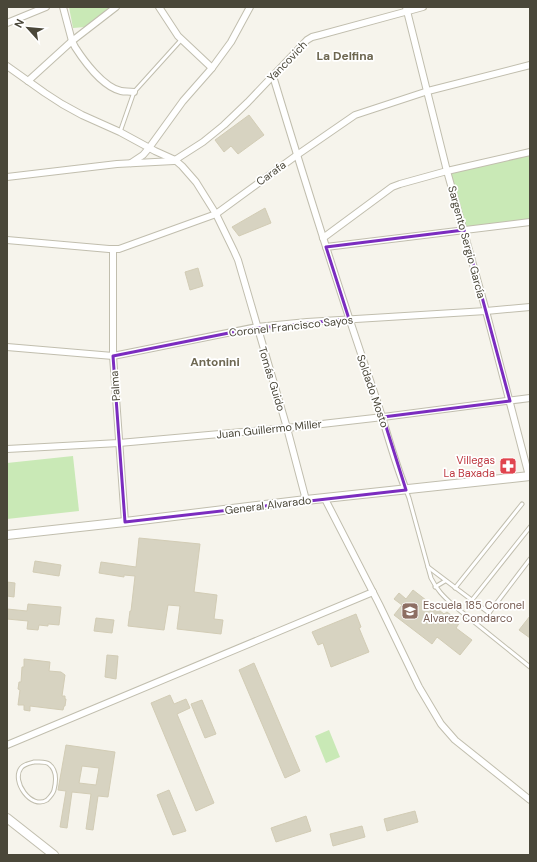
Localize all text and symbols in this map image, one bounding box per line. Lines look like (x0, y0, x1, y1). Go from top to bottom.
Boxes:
north arrow (8, 8, 48, 48)
text: N (11, 17, 27, 30)
street label: Yancovich (264, 38, 310, 84)
district label: La Delfina (316, 48, 374, 64)
street label: Carafa (253, 158, 289, 188)
street label: Sargento Sergio García (445, 184, 489, 300)
street label: Coronel Francisco Sayos (228, 313, 354, 339)
street label: Tomás Guido (256, 345, 288, 413)
street label: Soldado Mosto (354, 353, 392, 429)
district label: Antonini (190, 354, 240, 370)
street label: Palma (107, 370, 123, 402)
street label: Juan Guillermo Miller (216, 417, 322, 441)
place label: Villegas La Baxada (443, 453, 495, 480)
pharmacy icon: Villegas La Baxada (498, 456, 518, 476)
street label: General Alvarado (224, 493, 312, 517)
place label: Escuela 185 Coronel Alvarez Condarco (423, 598, 525, 625)
school or university icon: Escuela 185 Coronel Alvarez Condarco (400, 601, 420, 621)

